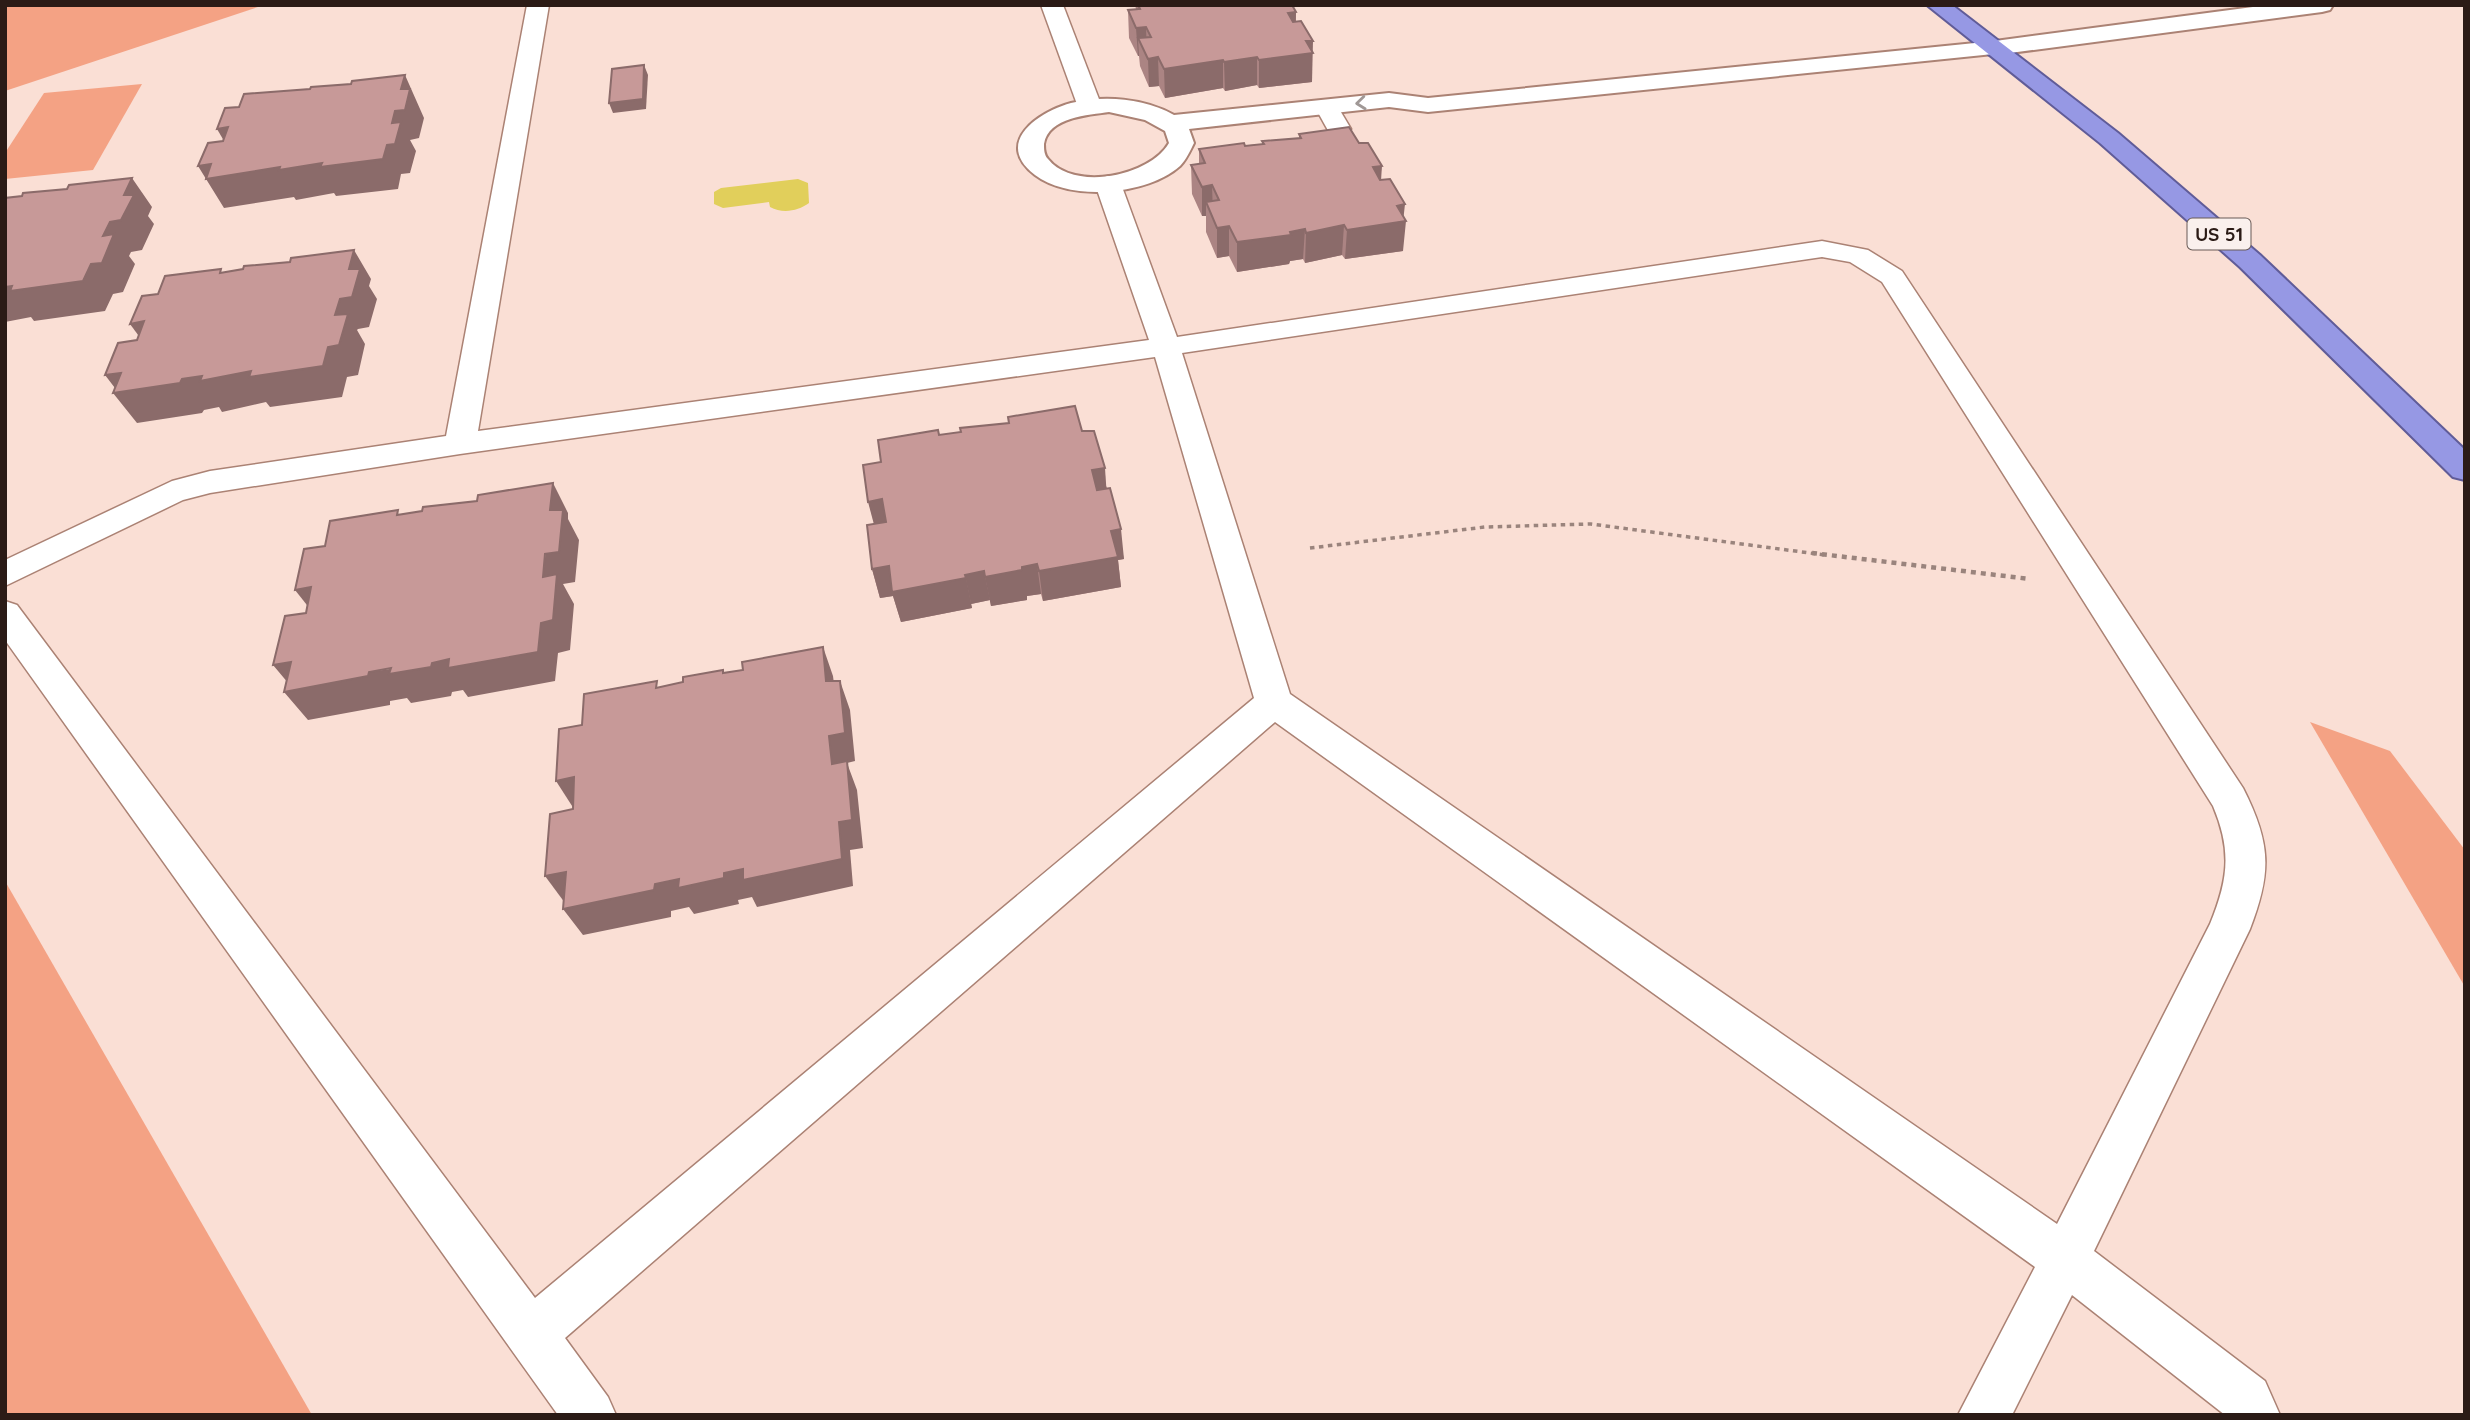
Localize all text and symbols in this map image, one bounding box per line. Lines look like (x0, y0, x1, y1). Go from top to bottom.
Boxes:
one-way arrow (1355, 95, 1366, 110)
road number: US 51 (2188, 218, 2250, 250)

